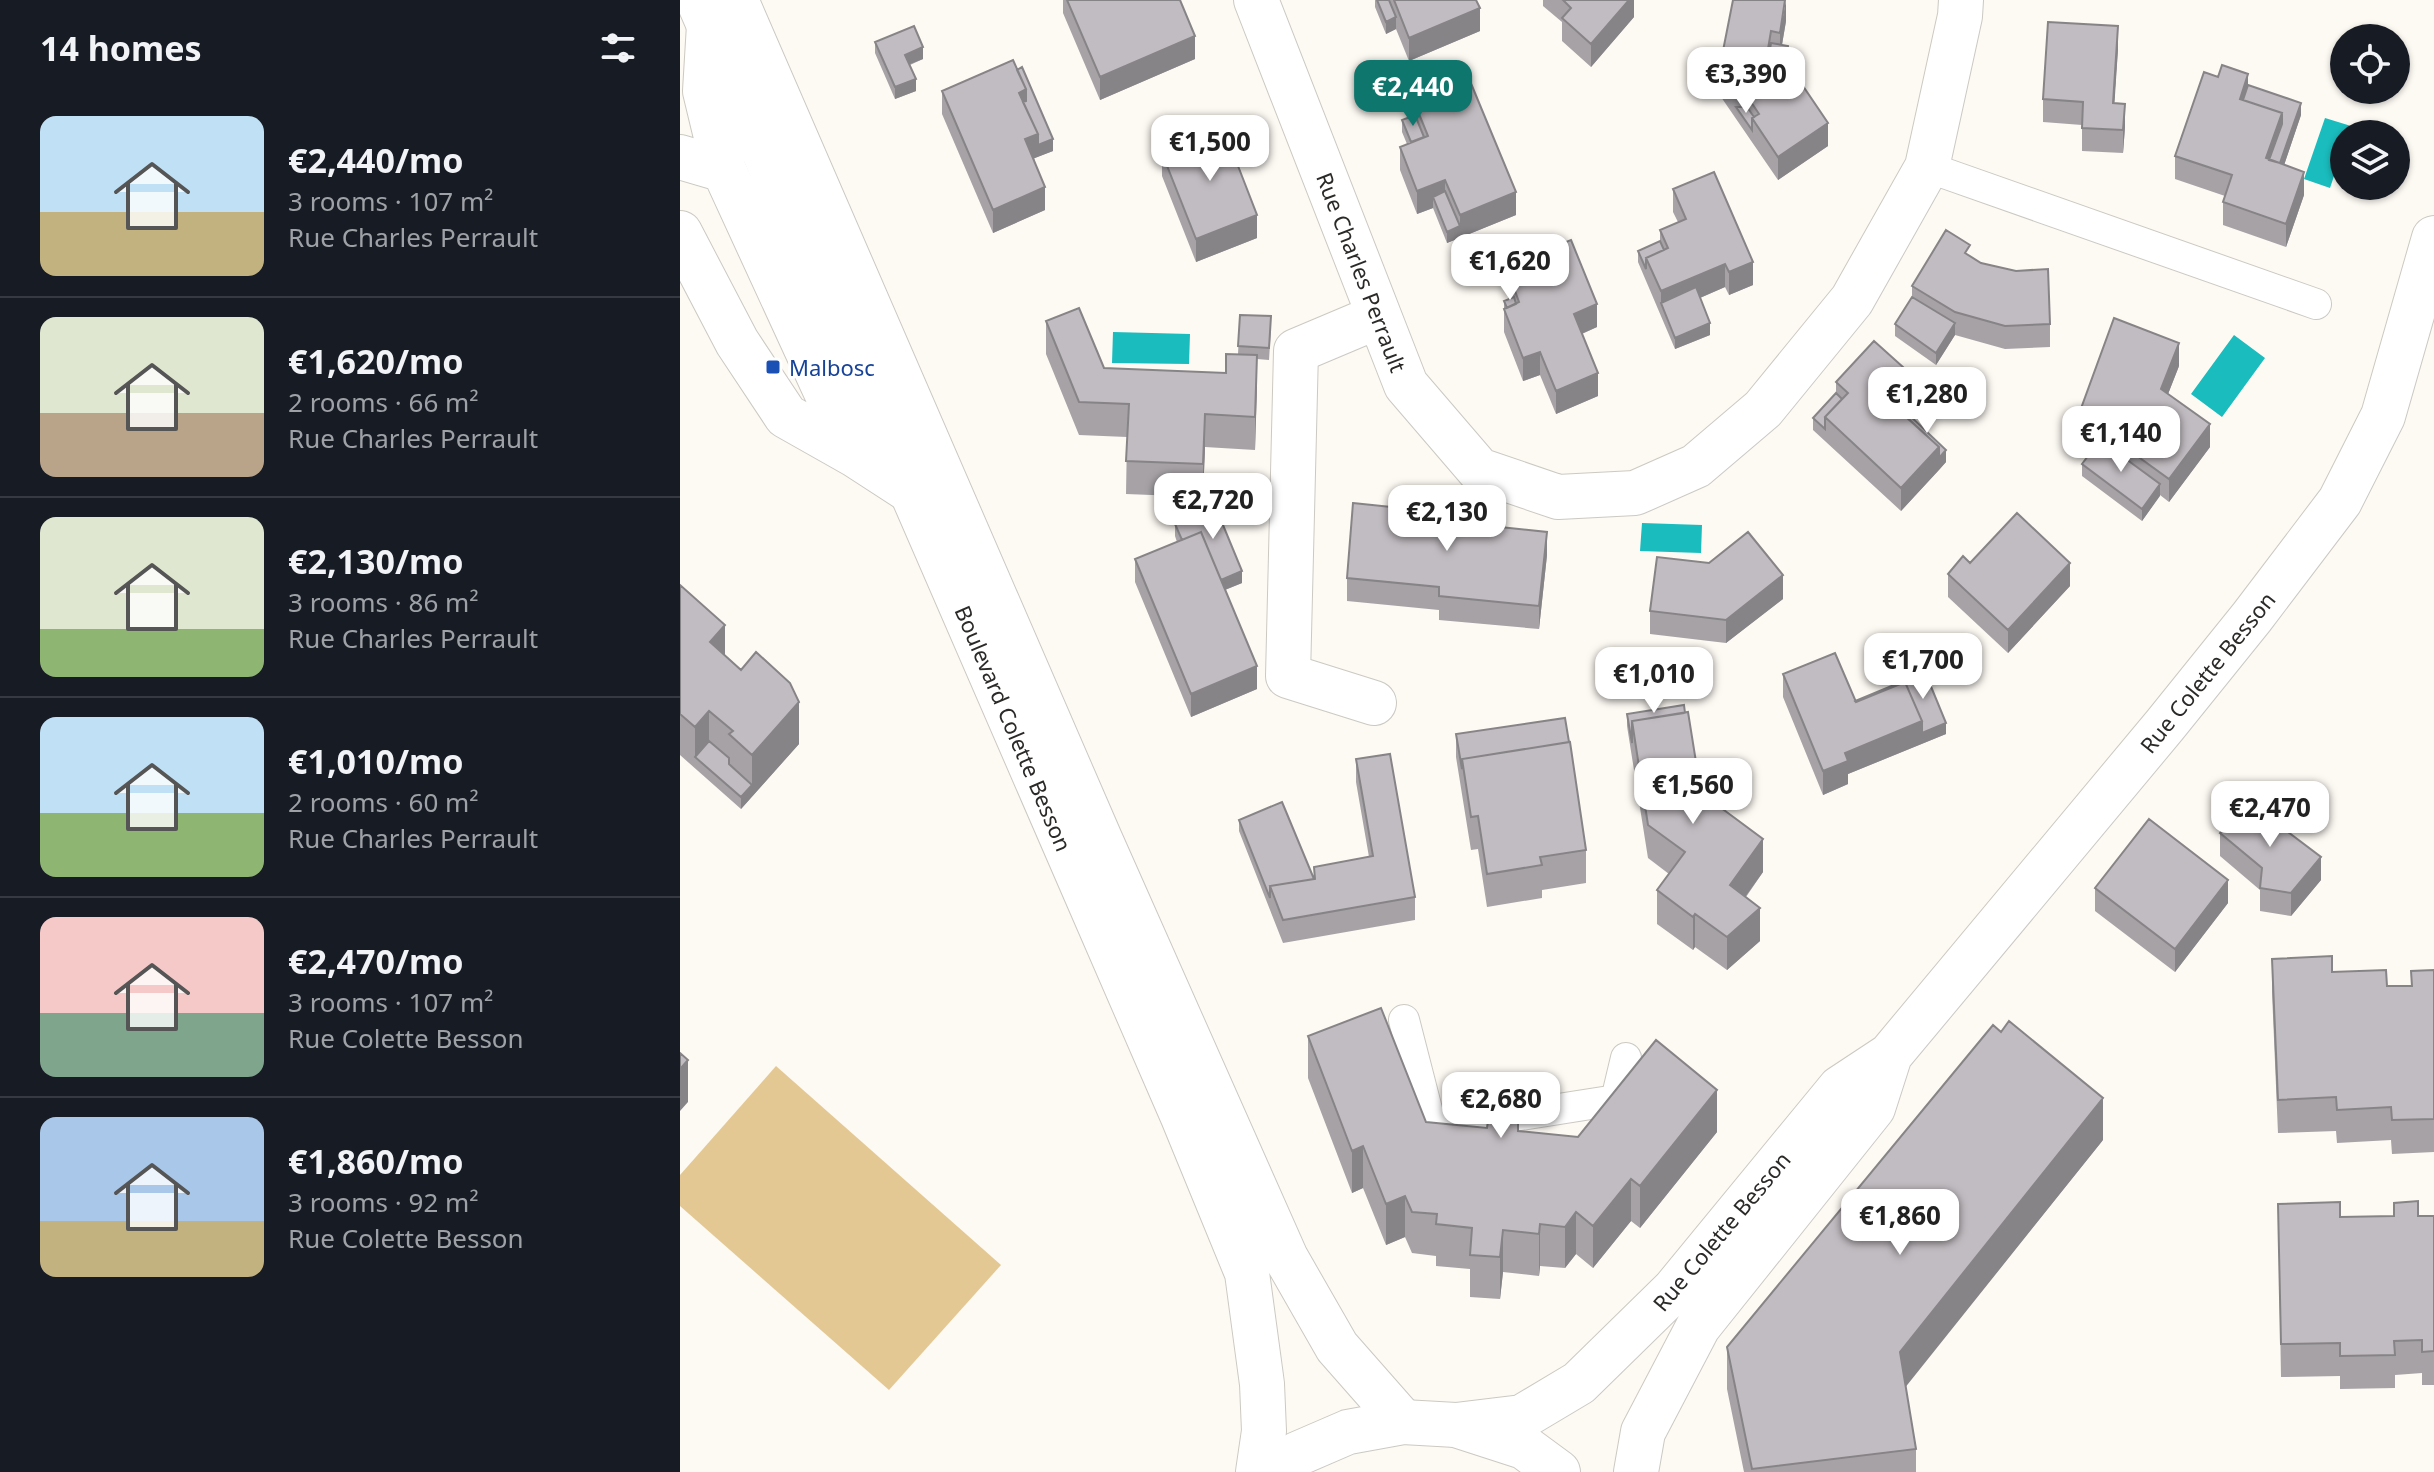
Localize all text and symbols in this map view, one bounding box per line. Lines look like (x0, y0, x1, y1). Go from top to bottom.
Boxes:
map controls (2330, 24, 2410, 200)
button: locate (2330, 24, 2410, 104)
text: 14 homes (40, 25, 202, 71)
icon: filters (596, 26, 640, 70)
pin: €3,390 (1681, 47, 1811, 115)
text: €3,390 (1705, 55, 1787, 91)
pin: €2,440 (1348, 60, 1478, 128)
text: €2,440 (1372, 68, 1454, 104)
pin: €1,500 (1145, 115, 1275, 183)
button: layers (2330, 120, 2410, 200)
text: €1,500 (1169, 123, 1251, 159)
text: €2,440/mo (288, 137, 463, 183)
icon: home (104, 148, 200, 244)
street label: Rue Charles Perrault (1310, 168, 1414, 376)
text: 3 rooms · 107 m² (288, 183, 493, 219)
text: Rue Charles Perrault (288, 219, 538, 255)
pin: €1,620 (1445, 234, 1575, 302)
text: €1,620 (1469, 242, 1551, 278)
text: €1,620/mo (288, 338, 463, 384)
icon: home (104, 349, 200, 445)
place label: Malbosc (789, 352, 875, 382)
marker: Malbosc (764, 358, 782, 376)
pin: €1,280 (1862, 367, 1992, 435)
text: €1,280 (1886, 375, 1968, 411)
text: 2 rooms · 66 m² (288, 384, 478, 420)
pin: €1,140 (2056, 406, 2186, 474)
text: €1,140 (2080, 414, 2162, 450)
text: Rue Charles Perrault (288, 420, 538, 456)
pin: €2,720 (1148, 473, 1278, 541)
text: €2,720 (1172, 481, 1254, 517)
pin: €2,130 (1382, 485, 1512, 553)
text: €2,130 (1406, 493, 1488, 529)
text: €2,130/mo (288, 538, 463, 584)
icon: home (104, 549, 200, 645)
text: 3 rooms · 86 m² (288, 584, 478, 620)
street label: Rue Colette Besson (2133, 585, 2281, 759)
street label: Boulevard Colette Besson (949, 601, 1079, 855)
text: Rue Charles Perrault (288, 620, 538, 656)
pin: €1,700 (1858, 633, 1988, 701)
text: €1,700 (1882, 641, 1964, 677)
pin: €1,010 (1589, 647, 1719, 715)
text: €1,010 (1613, 655, 1695, 691)
text: €1,010/mo (288, 738, 463, 784)
icon: home (104, 749, 200, 845)
pin: €1,560 (1628, 758, 1758, 826)
text: €1,560 (1652, 766, 1734, 802)
pin: €2,470 (2205, 781, 2335, 849)
text: 2 rooms · 60 m² (288, 784, 478, 820)
text: €2,470 (2229, 789, 2311, 825)
text: Rue Charles Perrault (288, 820, 538, 856)
text: €2,470/mo (288, 938, 463, 984)
icon: home (104, 949, 200, 1045)
text: 3 rooms · 107 m² (288, 984, 493, 1020)
text: Rue Colette Besson (288, 1020, 524, 1056)
pin: €2,680 (1436, 1072, 1566, 1140)
text: €2,680 (1460, 1080, 1542, 1116)
text: €1,860/mo (288, 1138, 463, 1184)
street label: Rue Colette Besson (1645, 1145, 1797, 1317)
icon: home (104, 1149, 200, 1245)
text: 3 rooms · 92 m² (288, 1184, 478, 1220)
pin: €1,860 (1835, 1189, 1965, 1257)
text: €1,860 (1859, 1197, 1941, 1233)
text: Rue Colette Besson (288, 1220, 524, 1256)

